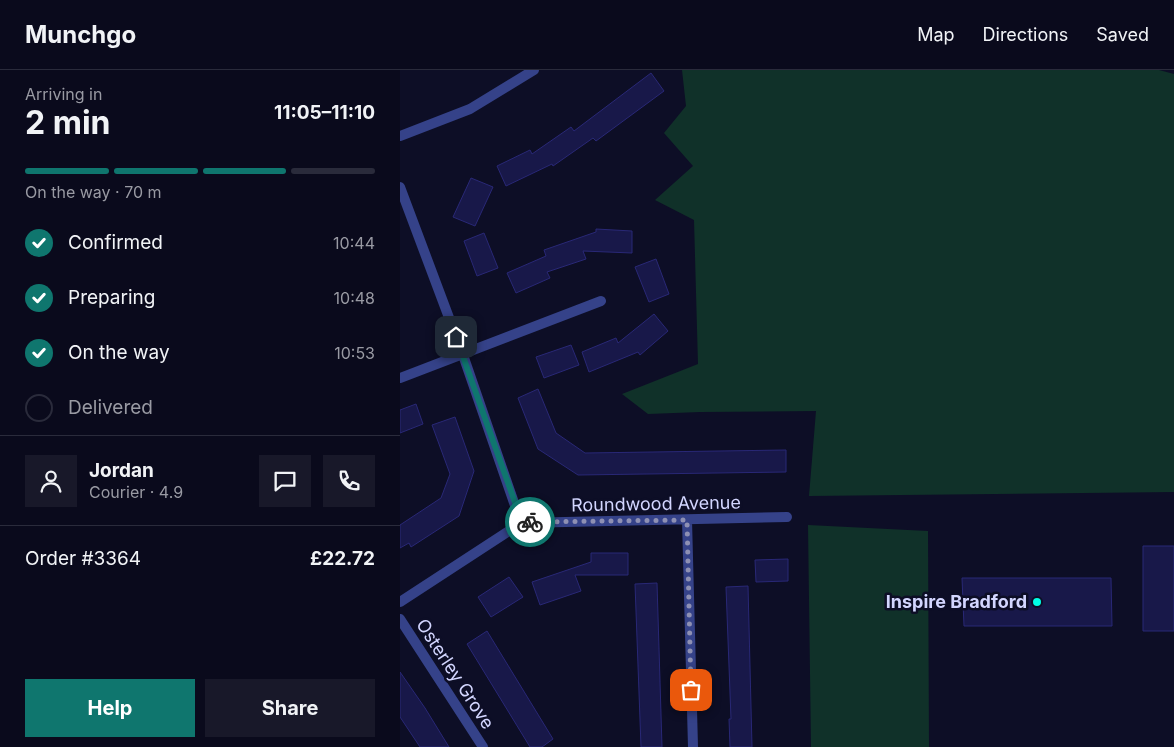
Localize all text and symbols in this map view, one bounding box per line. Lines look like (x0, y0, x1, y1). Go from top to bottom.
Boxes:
text: Munchgo (25, 20, 136, 49)
text: Map (917, 24, 955, 45)
text: Directions (983, 24, 1068, 45)
text: Saved (1096, 24, 1149, 45)
text: Arriving in (25, 84, 102, 104)
text: 11:05–11:10 (274, 101, 375, 124)
text: 2 min (25, 103, 111, 142)
text: On the way · 70 m (25, 182, 162, 202)
icon: check (25, 229, 53, 257)
text: Confirmed (68, 231, 163, 254)
text: 10:44 (333, 233, 375, 253)
icon: check (25, 284, 53, 312)
text: Preparing (68, 286, 155, 309)
text: 10:48 (334, 288, 375, 308)
pin (435, 316, 477, 358)
icon: home (442, 323, 470, 351)
icon: check (25, 339, 53, 367)
text: On the way (68, 341, 170, 364)
text: 10:53 (334, 343, 375, 363)
text: Delivered (68, 396, 153, 419)
button: person (25, 455, 77, 507)
button: chat (259, 455, 311, 507)
button: phone (323, 455, 375, 507)
text: Jordan (89, 459, 154, 482)
text: Courier · 4.9 (89, 482, 183, 502)
street label: Roundwood Avenue (571, 492, 741, 515)
courier (505, 497, 555, 547)
icon: bike (516, 508, 544, 536)
text: Order #3364 (25, 547, 141, 570)
text: £22.72 (310, 547, 375, 570)
place label: Inspire Bradford (886, 591, 1027, 612)
marker: Inspire Bradford (1031, 596, 1043, 608)
street label: Osterley Grove (412, 615, 499, 733)
pin (670, 669, 712, 711)
icon: bag (677, 676, 705, 704)
button: Help (25, 679, 195, 737)
button: Share (205, 679, 375, 737)

